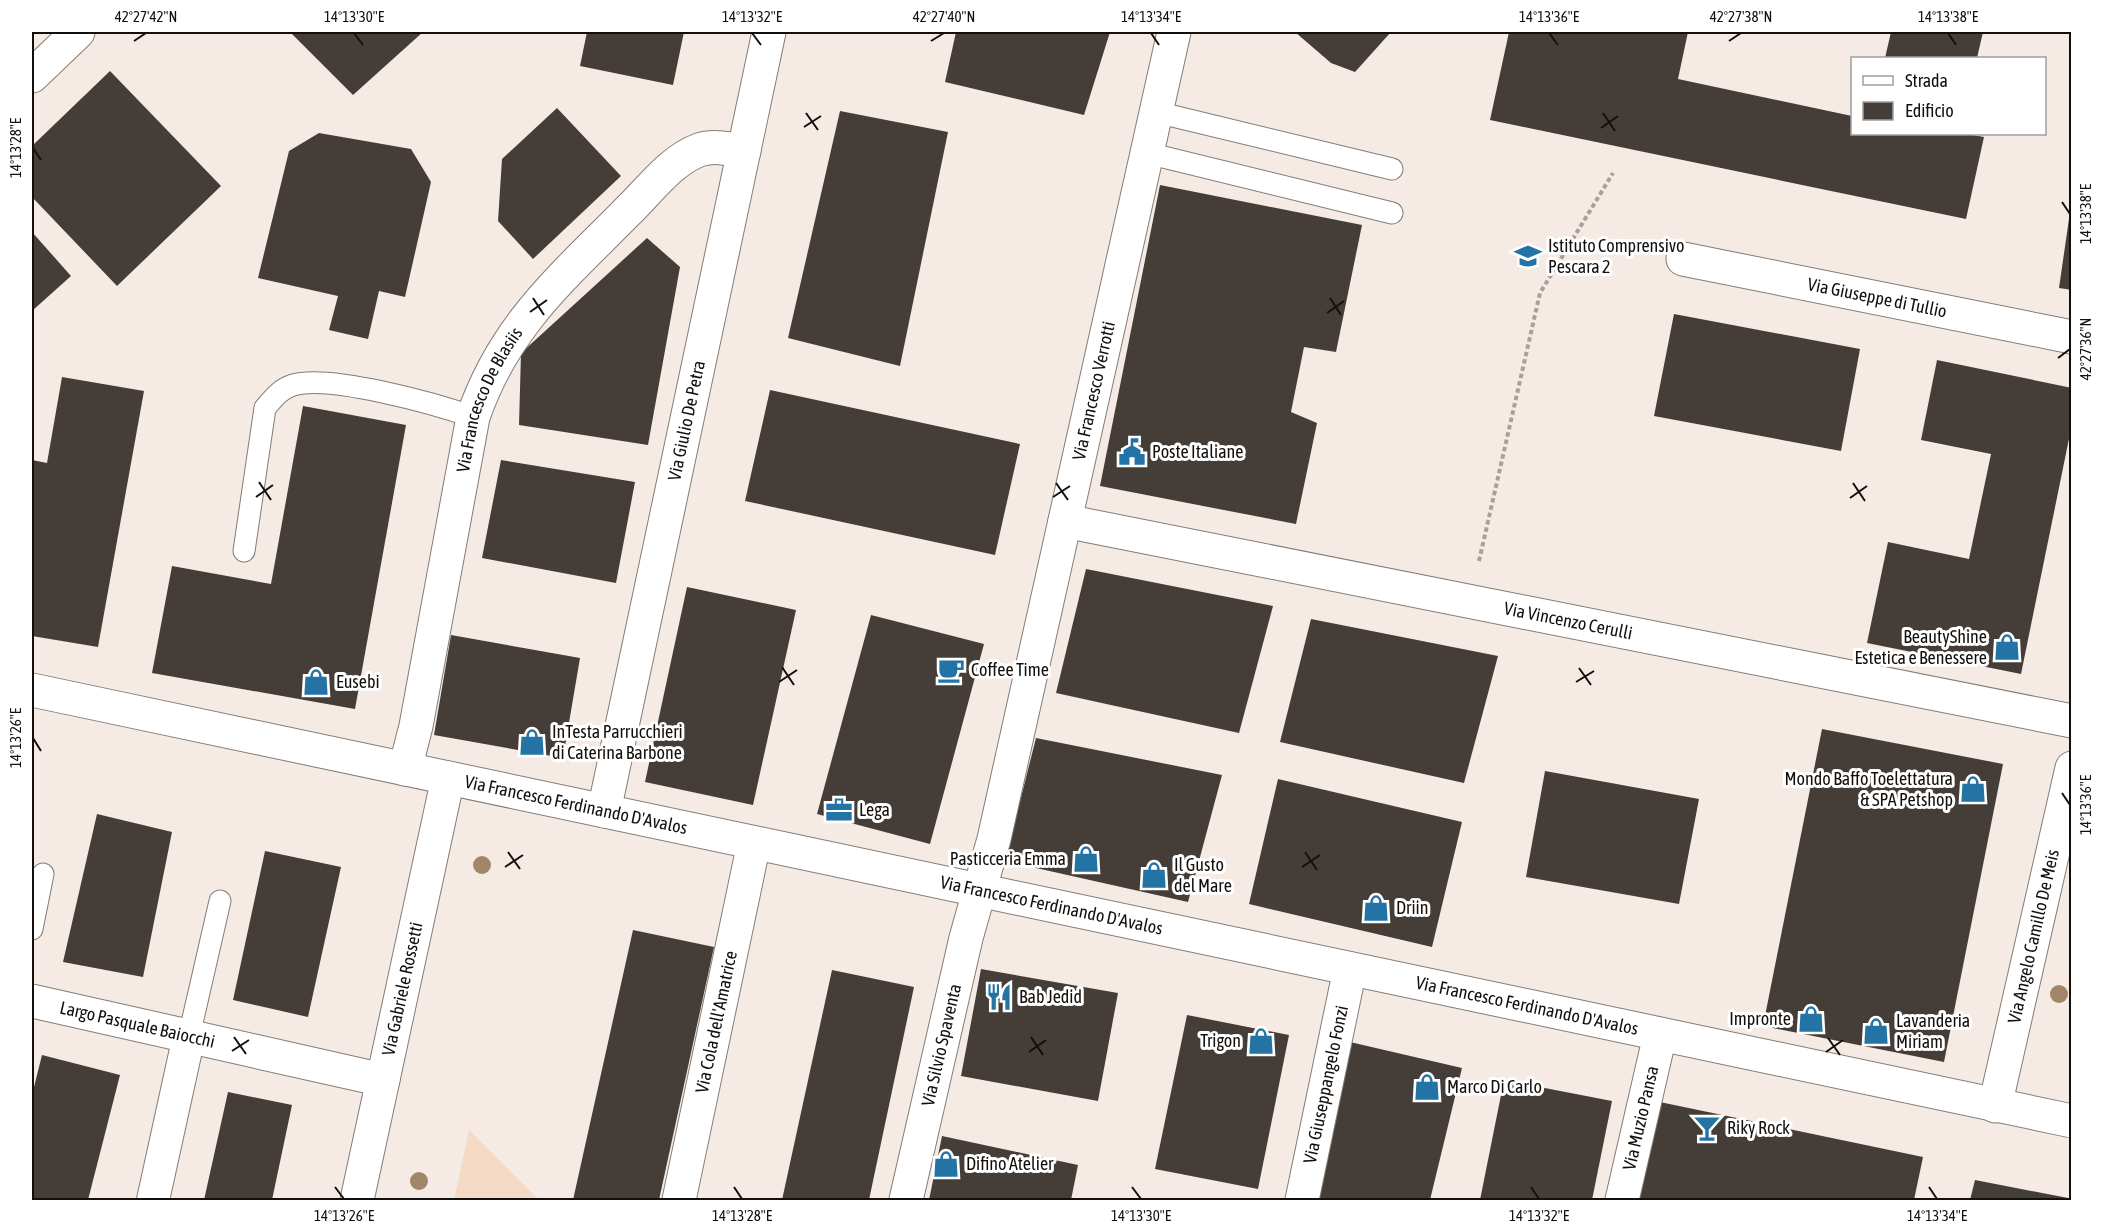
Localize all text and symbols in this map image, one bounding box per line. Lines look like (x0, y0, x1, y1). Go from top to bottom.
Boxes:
text: 42°27'42"N (115, 8, 177, 25)
text: 14°13'30"E (324, 8, 385, 25)
text: 14°13'32"E (722, 8, 783, 25)
text: 42°27'40"N (913, 8, 975, 25)
text: 14°13'34"E (1121, 8, 1182, 25)
text: 14°13'36"E (1519, 8, 1580, 25)
text: 42°27'38"N (1710, 8, 1772, 25)
text: 14°13'38"E (1918, 8, 1979, 25)
legend (1851, 57, 2046, 135)
text: Strada (1905, 70, 1948, 91)
text: Edificio (1905, 100, 1954, 121)
text: 14°13'28"E (7, 117, 24, 178)
text: 14°13'38"E (2077, 183, 2094, 244)
place label: Istituto Comprensivo Pescara 2 (1548, 235, 1685, 277)
school or university icon: Istituto Comprensivo Pescara 2 (1513, 241, 1543, 271)
street label: Via Giuseppe di Tullio (1806, 273, 1949, 322)
text: 42°27'36"N (2077, 318, 2094, 380)
street label: Via Francesco Verrotti (1068, 319, 1119, 462)
street label: Via Francesco De Blasiis (452, 323, 526, 474)
street label: Via Giulio De Petra (663, 359, 709, 482)
public building icon: Poste Italiane (1117, 437, 1147, 467)
place label: Poste Italiane (1152, 441, 1243, 462)
street label: Via Vincenzo Cerulli (1502, 597, 1634, 643)
place label: BeautyShine Estetica e Benessere (1854, 626, 1987, 668)
shop icon: BeautyShine Estetica e Benessere (1992, 632, 2022, 662)
cafe icon: Coffee Time (936, 655, 966, 685)
place label: Coffee Time (971, 659, 1049, 680)
shop icon: Eusebi (301, 667, 331, 697)
place label: Eusebi (336, 671, 380, 692)
text: 14°13'26"E (7, 707, 24, 768)
place label: InTesta Parrucchieri di Caterina Barbone (552, 721, 683, 763)
shop icon: InTesta Parrucchieri di Caterina Barbone (517, 727, 547, 757)
place label: Mondo Baffo Toelettatura & SPA Petshop (1785, 768, 1953, 810)
street label: Via Francesco Ferdinando D'Avalos (463, 771, 689, 838)
shop icon: Mondo Baffo Toelettatura & SPA Petshop (1958, 774, 1988, 804)
text: 14°13'36"E (2077, 774, 2094, 835)
office icon: Lega (824, 795, 854, 825)
place label: Lega (859, 799, 890, 820)
shop icon: Pasticceria Emma (1071, 844, 1101, 874)
street label: Via Angelo Camillo De Meis (2003, 847, 2063, 1025)
place label: Pasticceria Emma (950, 848, 1066, 869)
place label: Il Gusto del Mare (1174, 854, 1232, 896)
shop icon: Il Gusto del Mare (1139, 860, 1169, 890)
street label: Via Francesco Ferdinando D'Avalos (938, 871, 1165, 939)
shop icon: Driin (1361, 893, 1391, 923)
place label: Driin (1396, 897, 1428, 918)
street label: Via Gabriele Rossetti (377, 920, 427, 1057)
street label: Via Cola dell'Amatrice (691, 949, 741, 1095)
street label: Via Francesco Ferdinando D'Avalos (1414, 972, 1640, 1039)
street label: Via Silvio Spaventa (917, 982, 965, 1108)
restaurant icon: Bab Jedid (984, 982, 1014, 1012)
place label: Bab Jedid (1019, 986, 1082, 1007)
street label: Largo Pasquale Baiocchi (58, 997, 217, 1052)
street label: Via Giuseppangelo Fonzi (1299, 1004, 1352, 1165)
shop icon: Impronte (1796, 1004, 1826, 1034)
place label: Impronte (1729, 1008, 1791, 1029)
place label: Lavanderia Miriam (1896, 1010, 1970, 1052)
shop icon: Lavanderia Miriam (1861, 1016, 1891, 1046)
shop icon: Trigon (1246, 1026, 1276, 1056)
place label: Trigon (1200, 1030, 1241, 1051)
street label: Via Muzio Pansa (1618, 1064, 1663, 1172)
shop icon: Marco Di Carlo (1412, 1072, 1442, 1102)
place label: Marco Di Carlo (1447, 1076, 1542, 1097)
bar icon: Riky Rock (1692, 1113, 1722, 1143)
place label: Riky Rock (1727, 1117, 1790, 1138)
shop icon: Difino Atelier (931, 1149, 961, 1179)
place label: Difino Atelier (966, 1153, 1054, 1174)
text: 14°13'26"E (314, 1207, 375, 1224)
text: 14°13'28"E (712, 1207, 773, 1224)
text: 14°13'30"E (1111, 1207, 1172, 1224)
text: 14°13'32"E (1509, 1207, 1570, 1224)
text: 14°13'34"E (1907, 1207, 1968, 1224)

